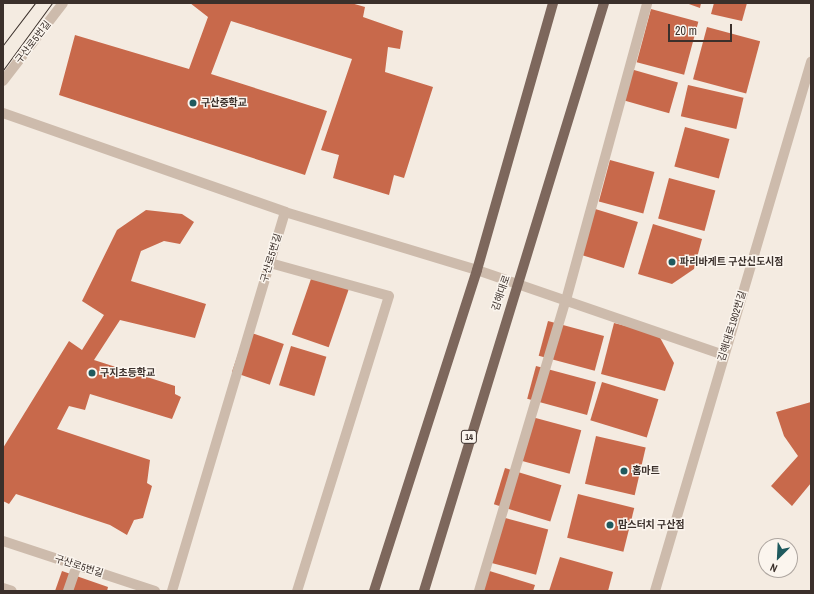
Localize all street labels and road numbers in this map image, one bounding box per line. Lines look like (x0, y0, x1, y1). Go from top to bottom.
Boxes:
street label: 구산로5번길 (13, 18, 53, 66)
street label: 구산로5번길 (258, 232, 284, 284)
street label: 김해대로 (489, 274, 513, 312)
street label: 김해대로1902번길 (716, 289, 748, 363)
road number: 14 (460, 430, 478, 444)
street label: 구산로5번길 (53, 552, 105, 580)

